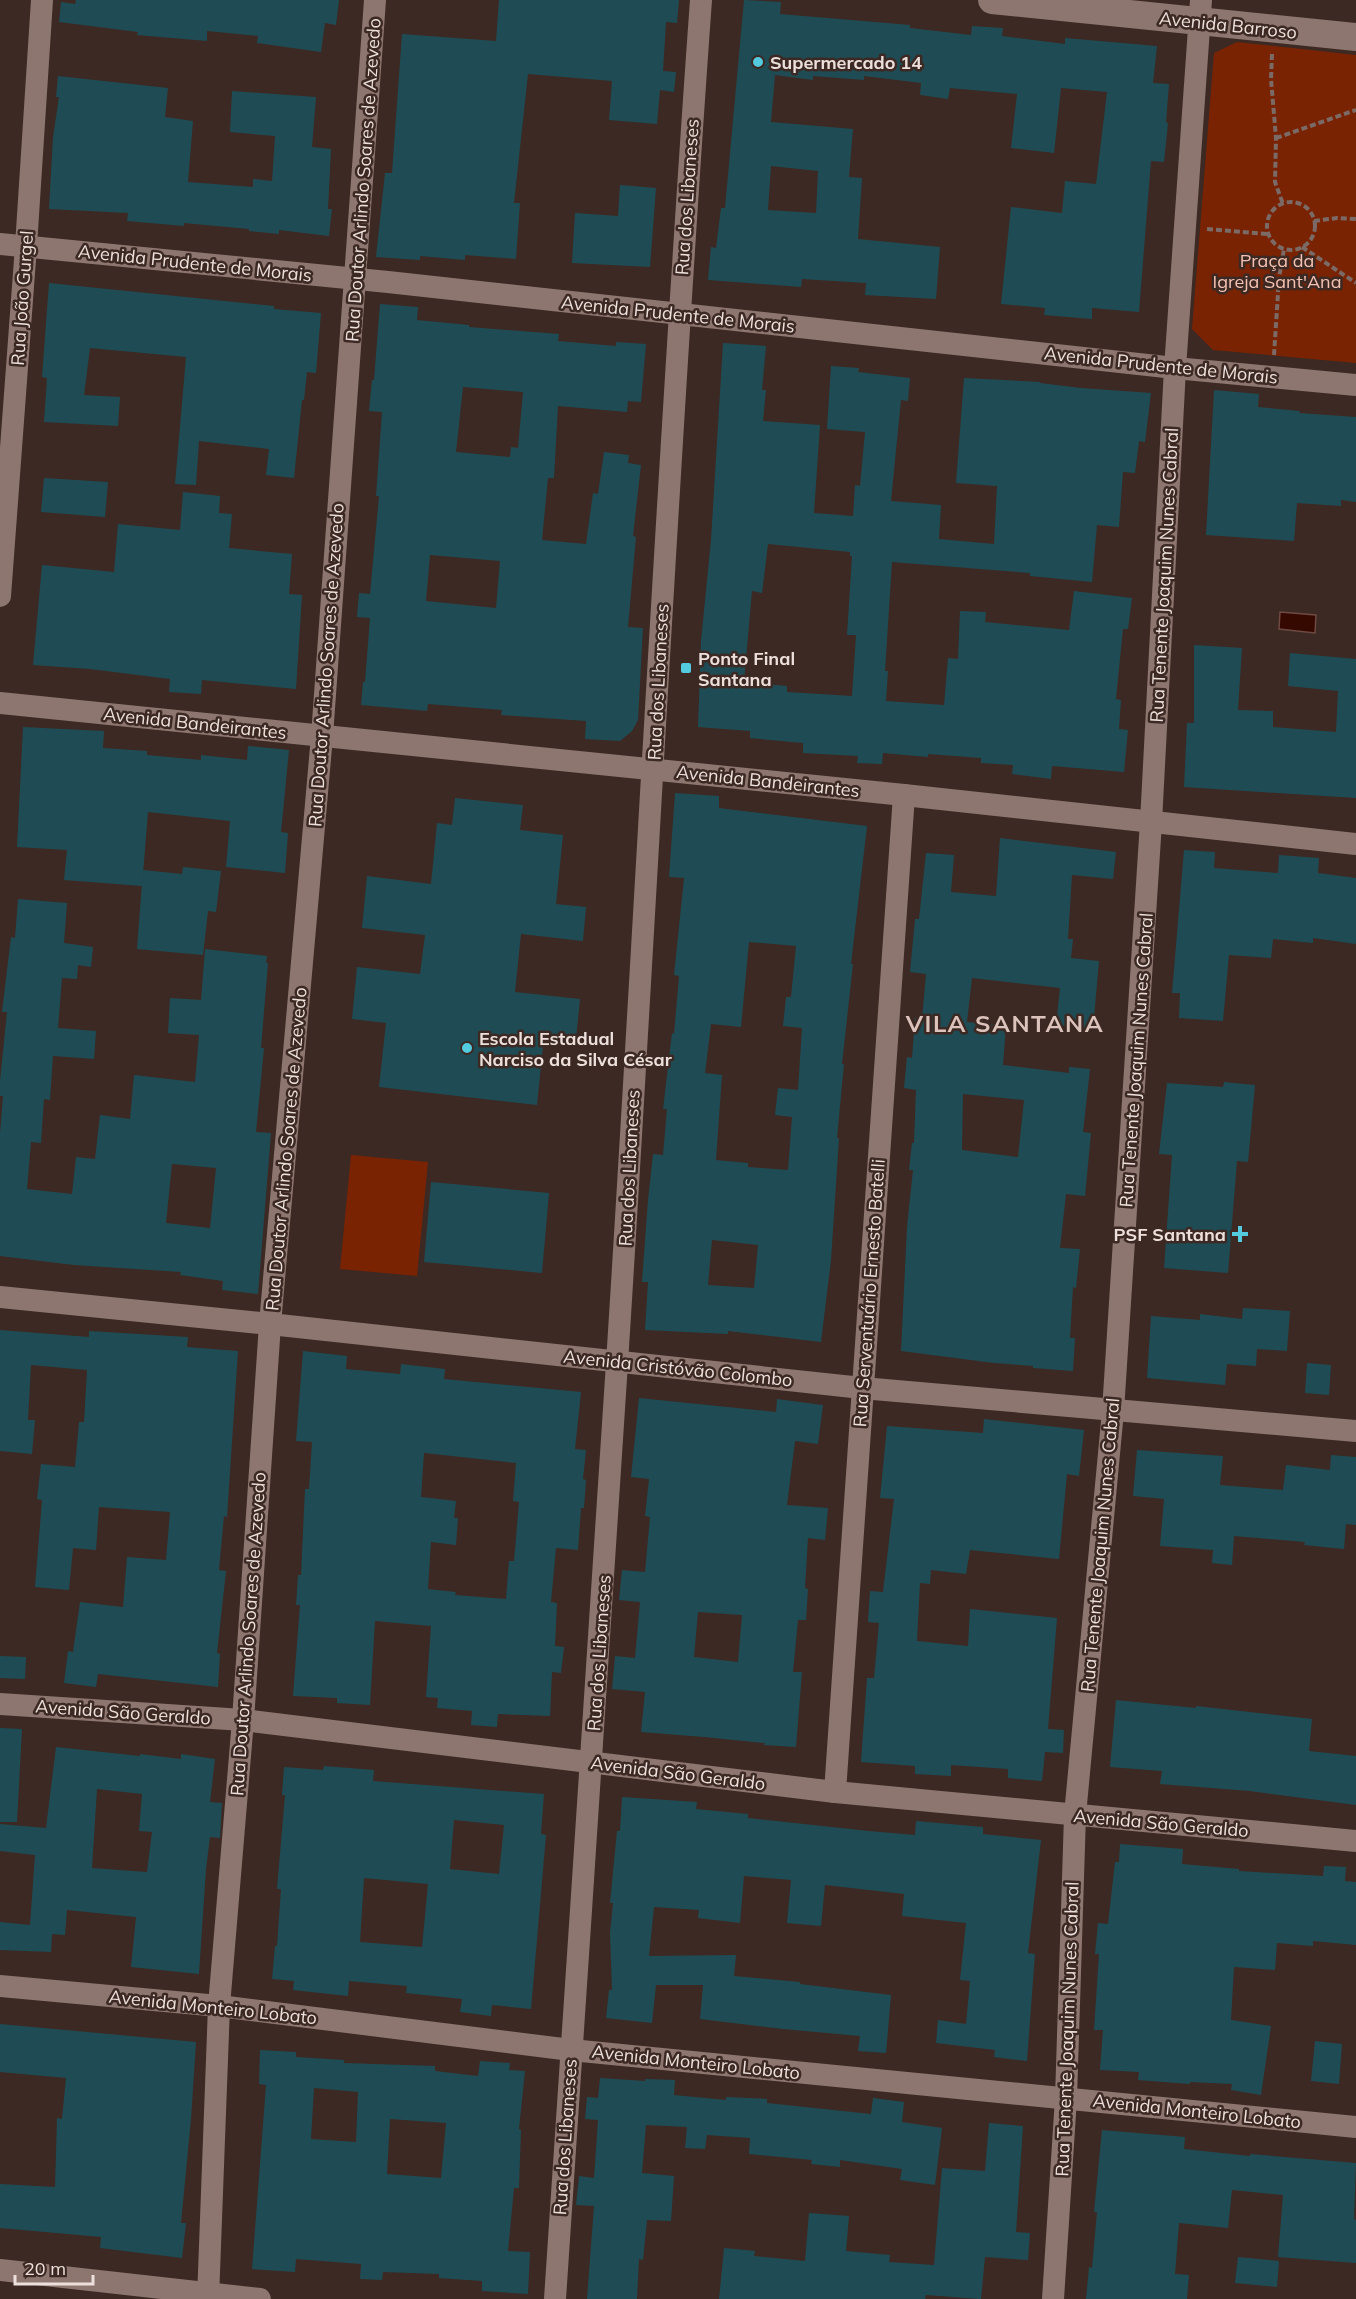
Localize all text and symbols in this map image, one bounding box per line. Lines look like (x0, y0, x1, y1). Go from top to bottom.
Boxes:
street label: Avenida Barroso (1158, 6, 1298, 44)
street label: Rua Doutor Arlindo Soares de Azevedo (340, 17, 386, 343)
place label: Supermercado 14 (770, 51, 922, 74)
marker: Supermercado 14 (751, 55, 765, 69)
street label: Rua dos Libaneses (670, 118, 704, 276)
street label: Rua João Gurgel (6, 230, 38, 366)
street label: Avenida Prudente de Morais (77, 239, 313, 287)
park label: Praça da Igreja Sant'Ana (1213, 249, 1341, 293)
street label: Avenida Prudente de Morais (560, 290, 796, 338)
street label: Avenida Prudente de Morais (1043, 341, 1279, 389)
street label: Rua Tenente Joaquim Nunes Cabral (1145, 427, 1183, 723)
street label: Rua Doutor Arlindo Soares de Azevedo (303, 502, 349, 828)
street label: Rua dos Libaneses (642, 603, 674, 761)
place label: Ponto Final Santana (698, 647, 795, 691)
marker: Ponto Final Santana (679, 661, 693, 675)
street label: Avenida Bandeirantes (102, 702, 288, 744)
street label: Avenida Bandeirantes (675, 760, 861, 802)
street label: Rua Tenente Joaquim Nunes Cabral (1114, 912, 1158, 1208)
street label: Rua Doutor Arlindo Soares de Azevedo (260, 986, 312, 1312)
district label: VILA SANTANA (905, 1008, 1104, 1038)
place label: Escola Estadual Narciso da Silva César (479, 1027, 673, 1071)
marker: Escola Estadual Narciso da Silva César (460, 1041, 474, 1055)
street label: Rua dos Libaneses (613, 1089, 645, 1247)
street label: Rua Serventuário Ernesto Batelli (848, 1158, 890, 1428)
place label: PSF Santana (1114, 1223, 1226, 1246)
marker: PSF Santana (1231, 1225, 1249, 1243)
street label: Avenida Cristóvão Colombo (562, 1345, 794, 1391)
street label: Rua Tenente Joaquim Nunes Cabral (1076, 1397, 1124, 1693)
street label: Rua Doutor Arlindo Soares de Azevedo (225, 1471, 271, 1797)
street label: Rua dos Libaneses (582, 1574, 616, 1732)
street label: Avenida São Geraldo (35, 1694, 211, 1730)
street label: Avenida São Geraldo (589, 1751, 767, 1795)
street label: Avenida São Geraldo (1073, 1804, 1249, 1842)
street label: Rua Tenente Joaquim Nunes Cabral (1050, 1881, 1084, 2177)
street label: Avenida Monteiro Lobato (108, 1985, 318, 2029)
street label: Avenida Monteiro Lobato (591, 2040, 801, 2084)
street label: Rua dos Libaneses (548, 2058, 582, 2216)
street label: Avenida Monteiro Lobato (1092, 2089, 1302, 2133)
scale bar (15, 2248, 93, 2286)
text: 20 m (24, 2257, 66, 2280)

